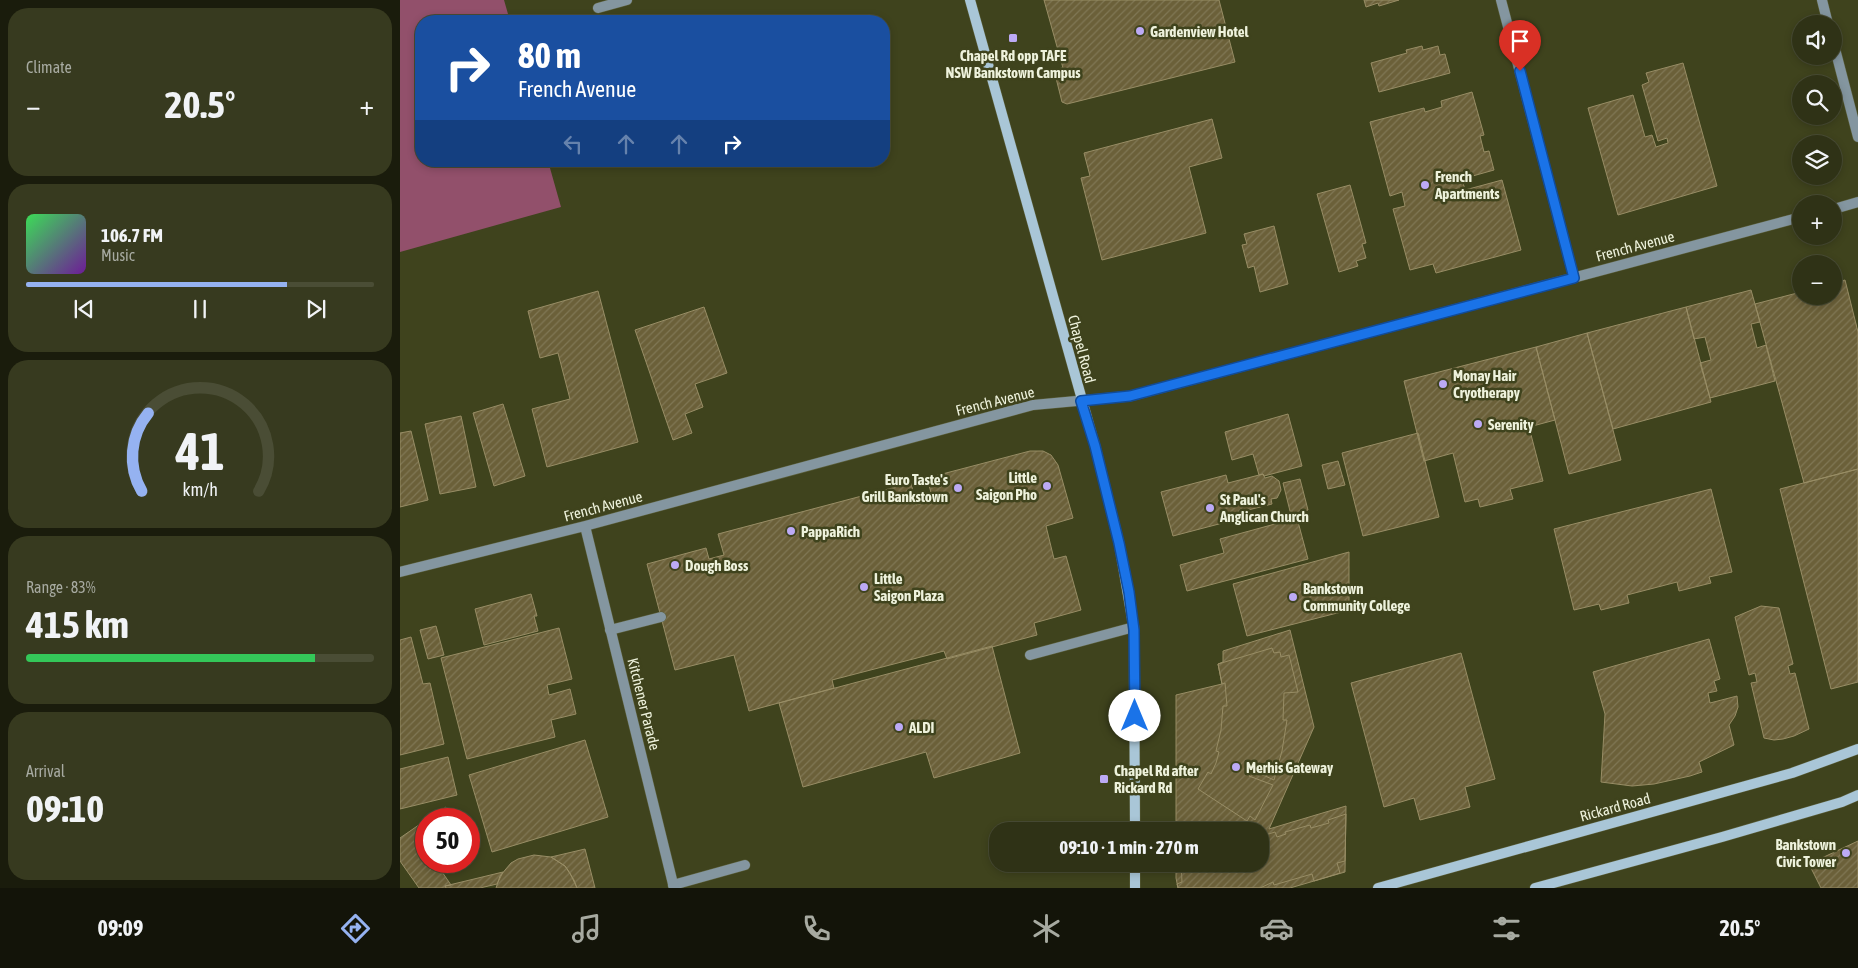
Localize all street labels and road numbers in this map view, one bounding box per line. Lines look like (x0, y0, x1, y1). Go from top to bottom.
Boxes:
street label: French Avenue (1594, 227, 1676, 265)
street label: Chapel Road (1065, 313, 1099, 385)
street label: French Avenue (954, 383, 1036, 419)
street label: French Avenue (562, 487, 644, 525)
street label: Kitchener Parade (624, 656, 664, 752)
street label: Rickard Road (1578, 789, 1652, 825)

